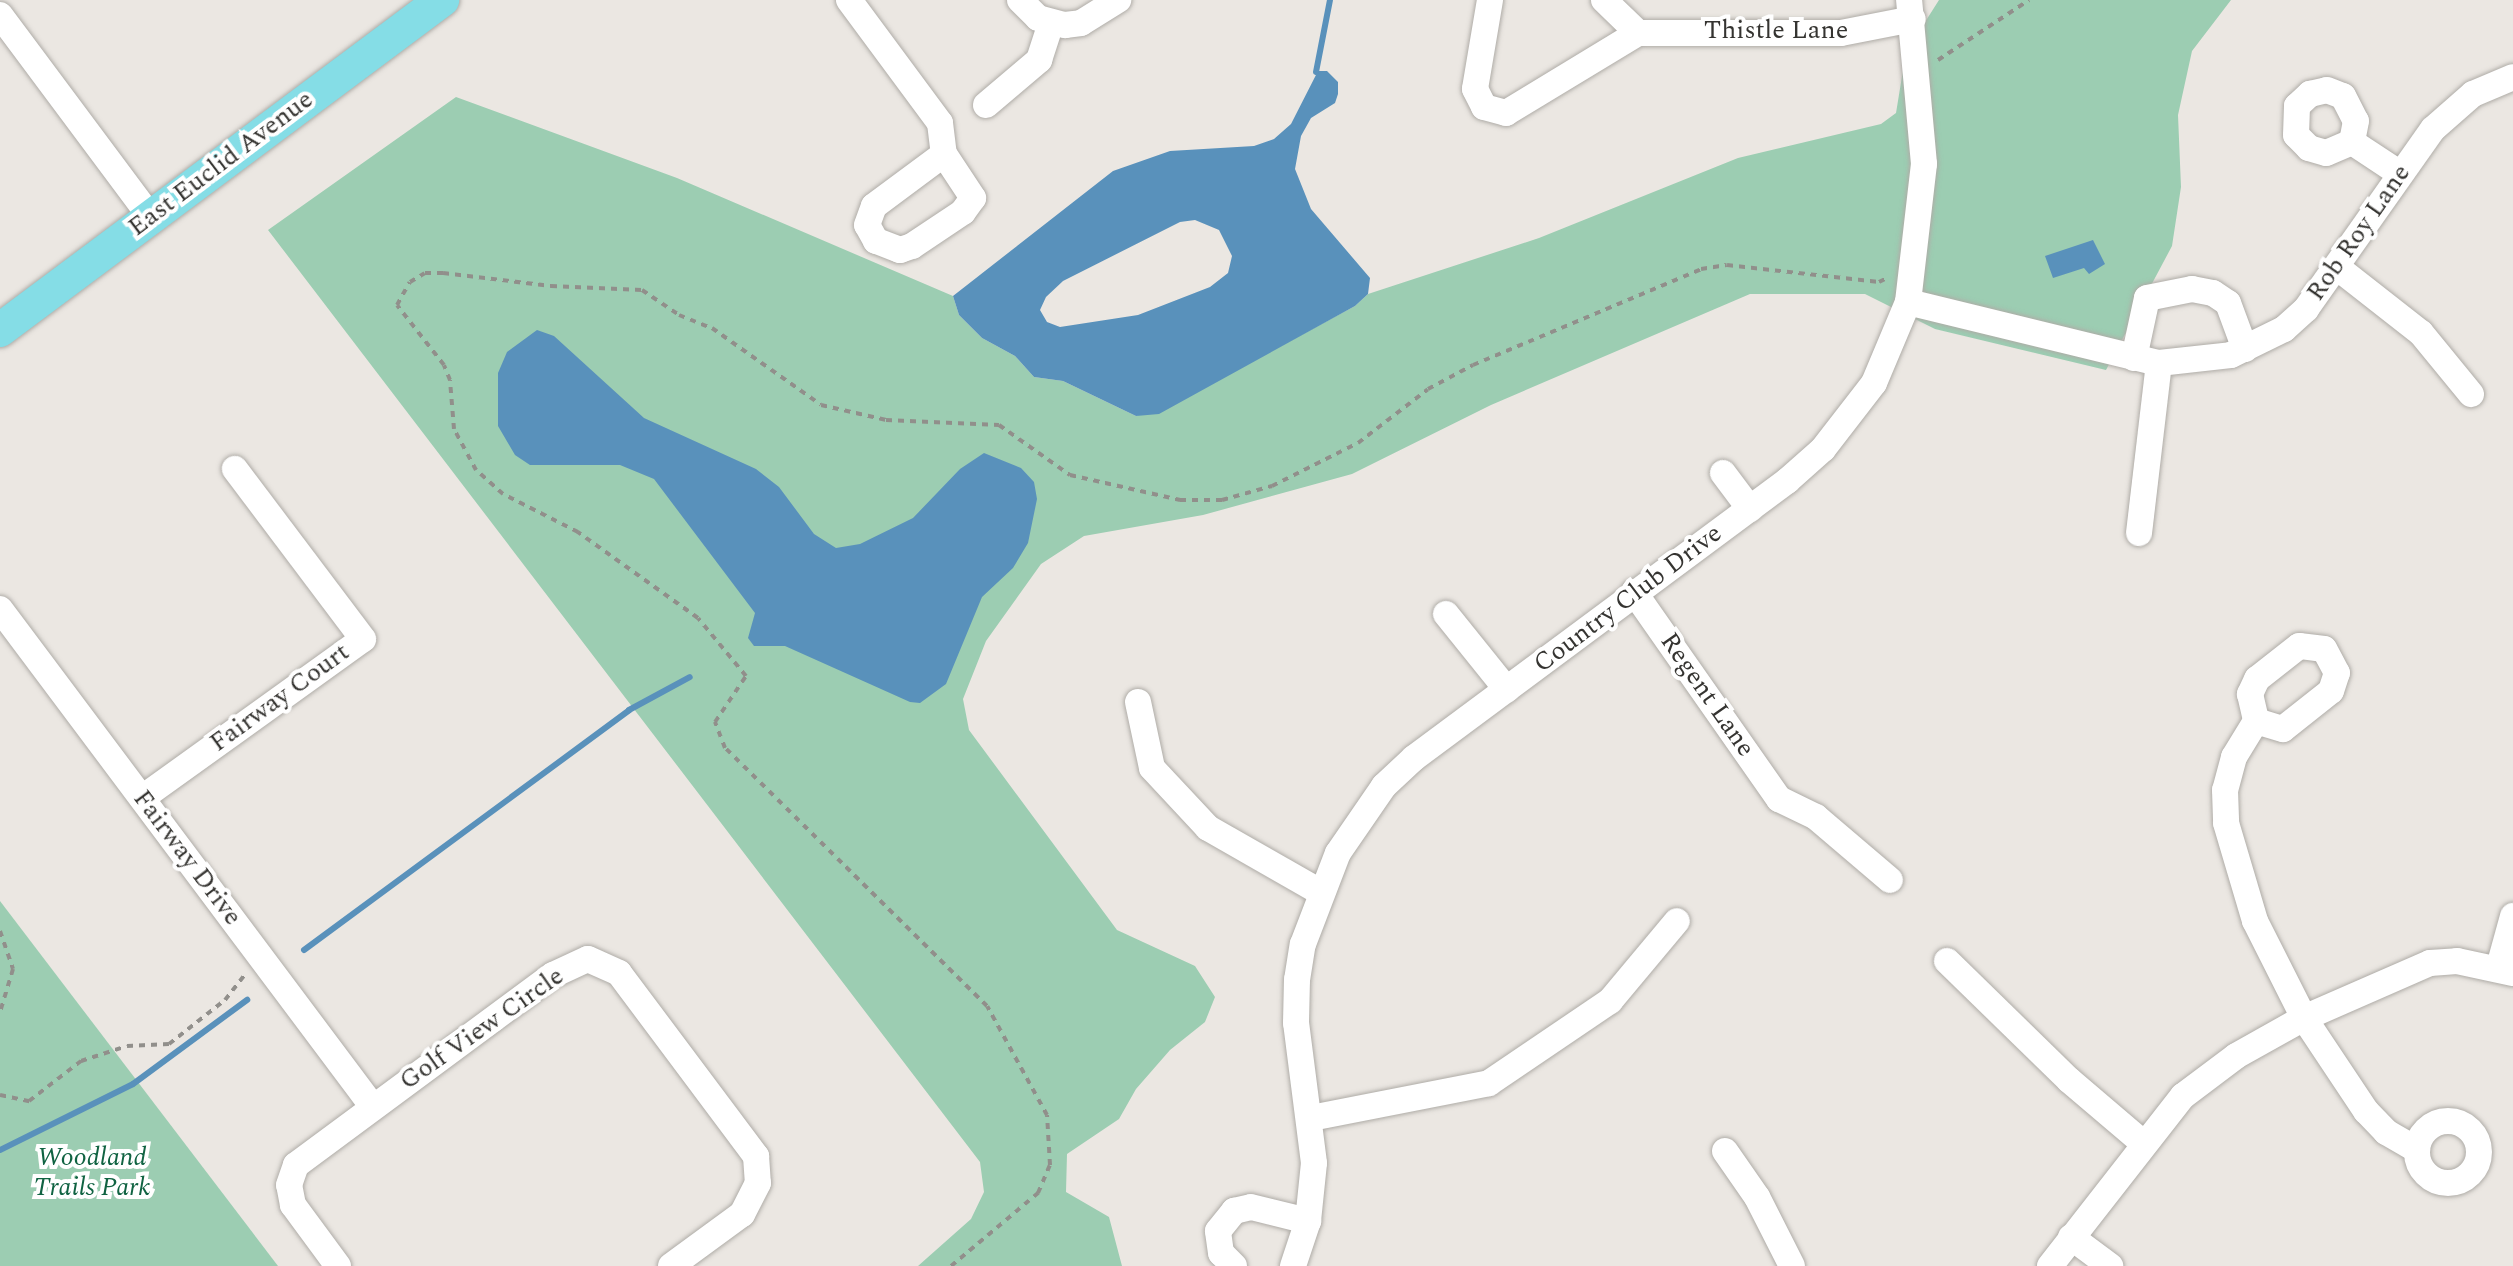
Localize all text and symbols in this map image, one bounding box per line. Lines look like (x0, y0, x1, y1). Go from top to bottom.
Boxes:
street label: Thistle Lane (1704, 15, 1848, 47)
street label: East Euclid Avenue (123, 84, 319, 244)
street label: Rob Roy Lane (2301, 159, 2417, 307)
street label: Country Club Drive (1528, 518, 1728, 680)
street label: Regent Lane (1653, 627, 1761, 763)
street label: Fairway Court (204, 637, 356, 759)
street label: Fairway Drive (126, 784, 248, 932)
street label: Golf View Circle (394, 961, 570, 1097)
park label: Woodland Trails Park (34, 1142, 150, 1204)

